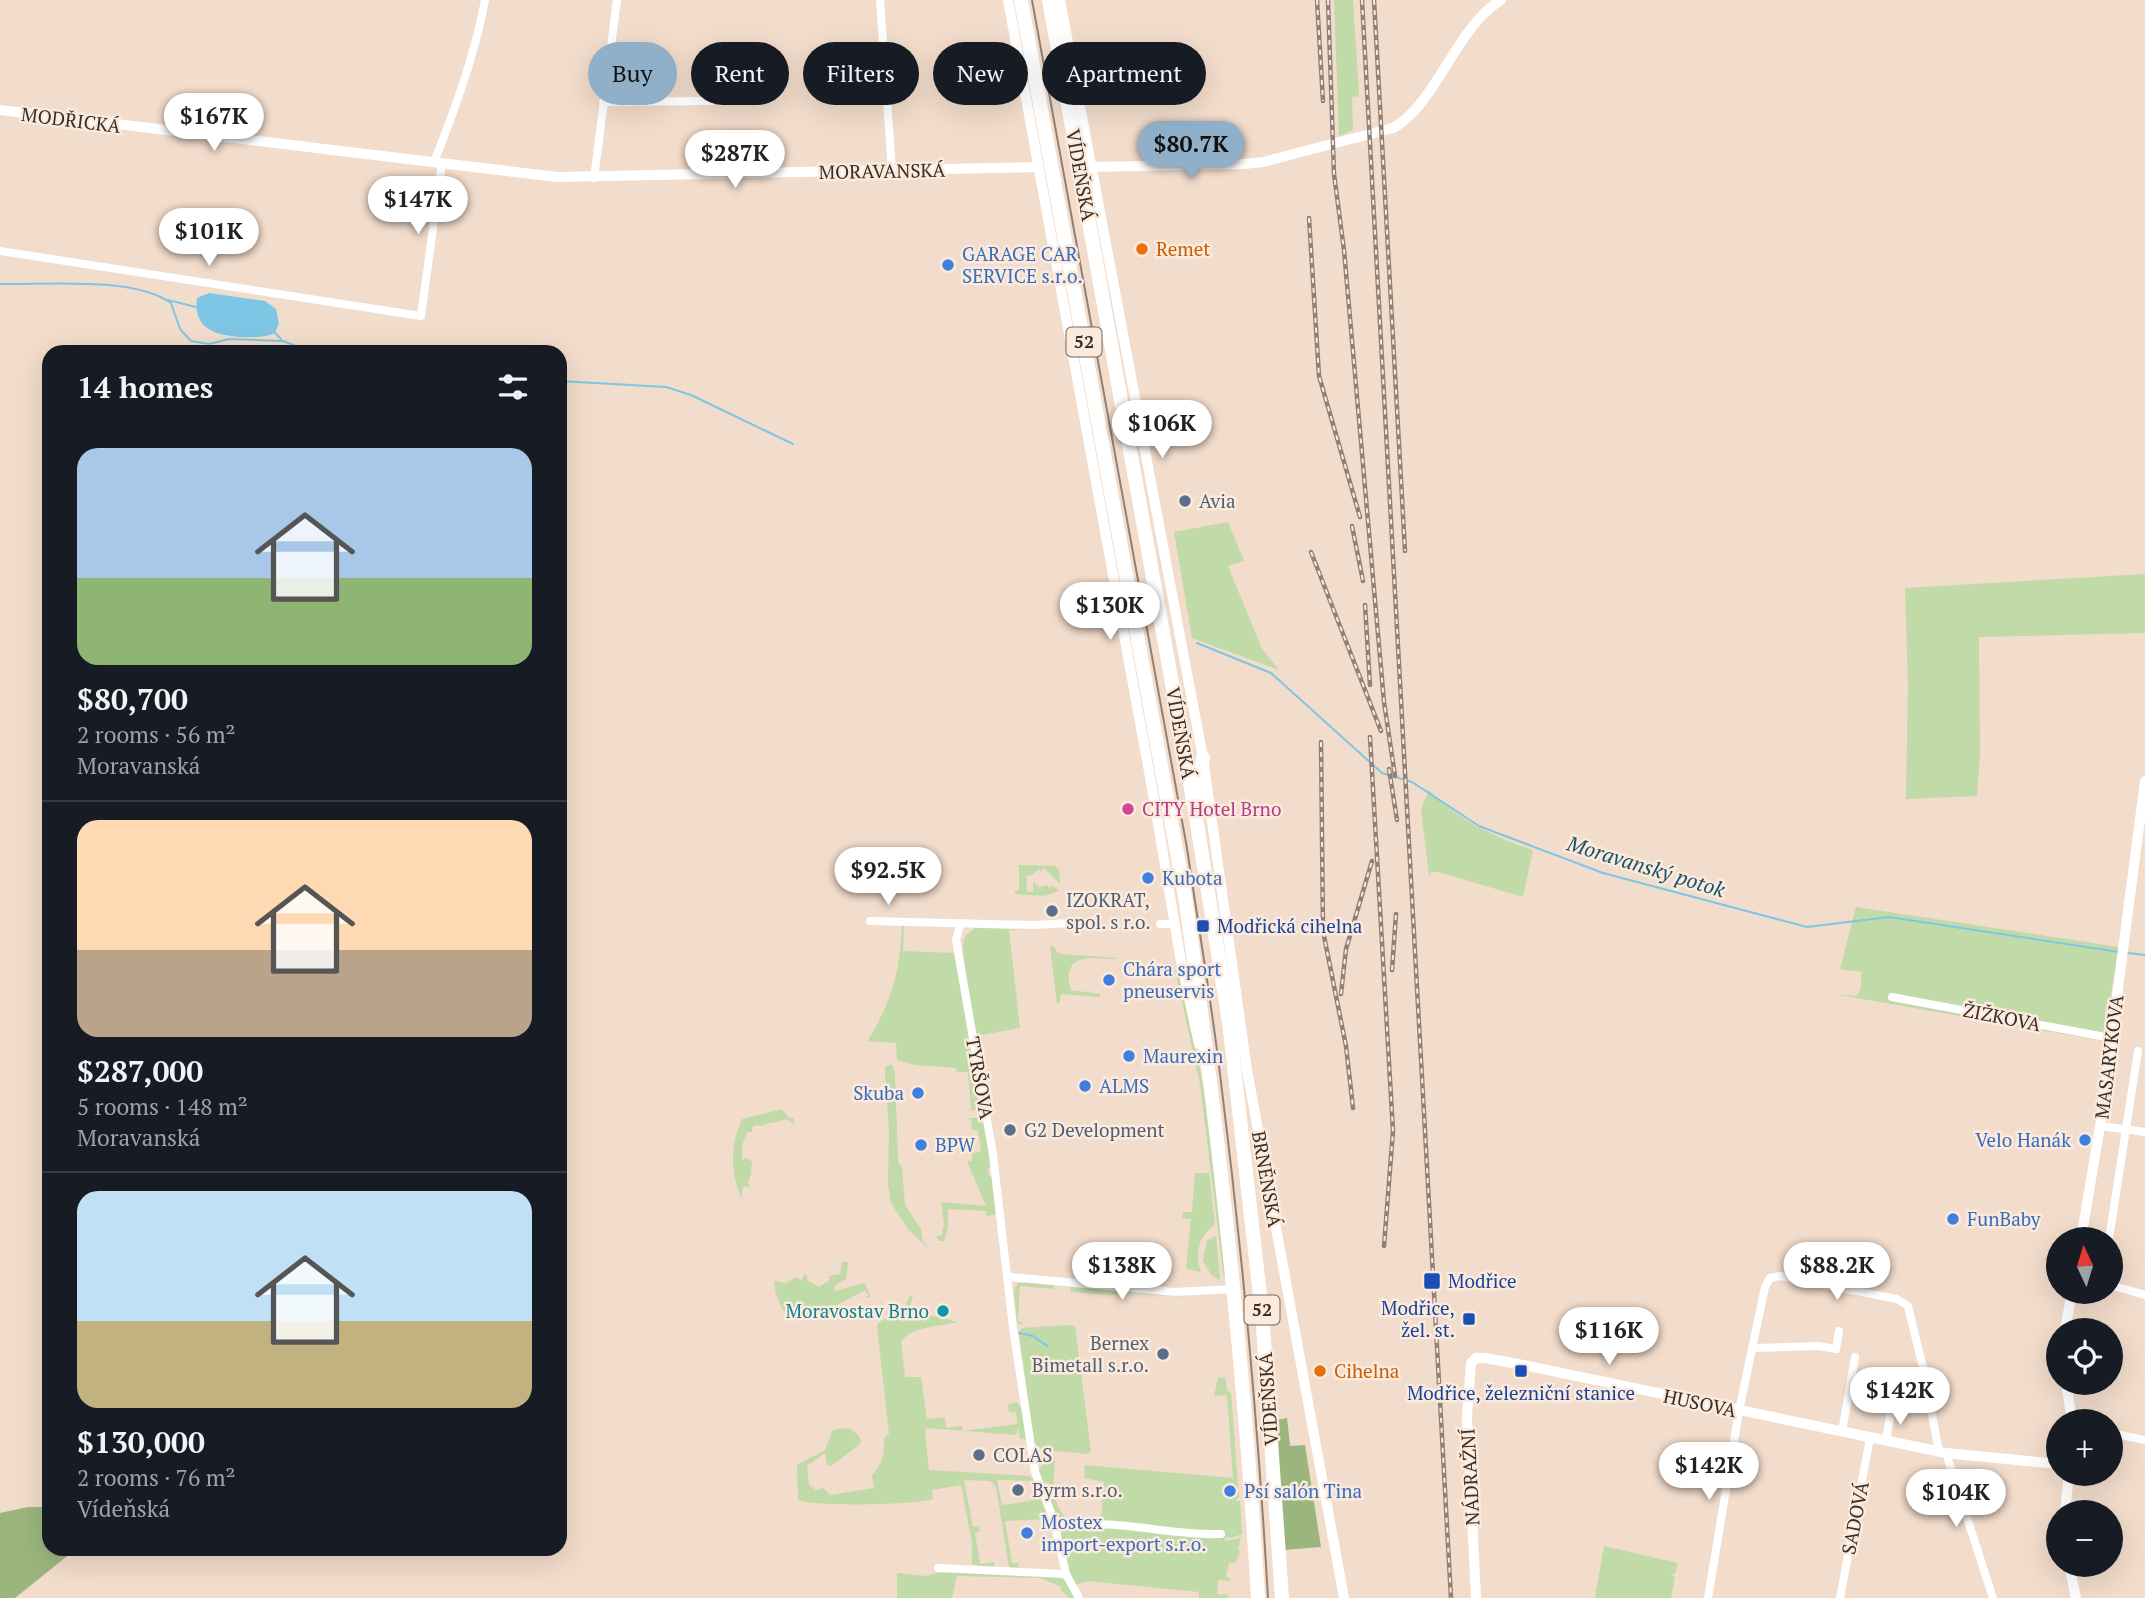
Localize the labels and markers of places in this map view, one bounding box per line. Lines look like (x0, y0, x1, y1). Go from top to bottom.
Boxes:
pin: $167K (165, 94, 263, 153)
pin: $80.7K (1134, 122, 1248, 181)
pin: $287K (686, 130, 784, 190)
pin: $147K (369, 176, 467, 236)
pin: $101K (160, 208, 258, 268)
place label: Remet (1156, 236, 1210, 261)
place label: GARAGE CAR SERVICE s.r.o. (962, 241, 1083, 288)
marker: Remet (1134, 241, 1150, 257)
marker: GARAGE CAR SERVICE s.r.o. (940, 257, 956, 273)
pin: $106K (1113, 400, 1211, 460)
place label: Avia (1199, 488, 1236, 513)
marker: Avia (1177, 493, 1193, 509)
pin: $130K (1061, 582, 1159, 642)
place label: CITY Hotel Brno (1142, 796, 1281, 821)
marker: CITY Hotel Brno (1120, 801, 1136, 817)
pin: $92.5K (831, 848, 945, 907)
place label: Kubota (1162, 865, 1223, 890)
marker: Kubota (1140, 870, 1156, 886)
place label: IZOKRAT, spol. s r.o. (1066, 887, 1151, 934)
marker: IZOKRAT, spol. s r.o. (1044, 903, 1060, 919)
place label: Modřická cihelna (1217, 913, 1363, 938)
marker: Modřická cihelna (1195, 918, 1211, 934)
place label: Chára sport pneuservis (1123, 956, 1221, 1003)
marker: Chára sport pneuservis (1101, 972, 1117, 988)
place label: Maurexin (1143, 1043, 1223, 1068)
marker: Maurexin (1121, 1048, 1137, 1064)
place label: ALMS (1099, 1073, 1149, 1098)
marker: ALMS (1077, 1078, 1093, 1094)
place label: Skuba (853, 1080, 904, 1105)
marker: Skuba (910, 1085, 926, 1101)
place label: G2 Development (1024, 1117, 1165, 1142)
marker: G2 Development (1002, 1122, 1018, 1138)
place label: Velo Hanák (1975, 1127, 2071, 1152)
place label: BPW (935, 1132, 975, 1157)
marker: Velo Hanák (2077, 1132, 2093, 1148)
marker: BPW (913, 1137, 929, 1153)
place label: FunBaby (1967, 1206, 2041, 1231)
marker: FunBaby (1945, 1211, 1961, 1227)
pin: $138K (1073, 1242, 1171, 1302)
pin: $88.2K (1780, 1242, 1894, 1302)
place label: Modřice (1448, 1268, 1517, 1293)
marker: Modřice (1422, 1271, 1442, 1291)
place label: Modřice, žel. st. (1381, 1295, 1455, 1342)
place label: Moravostav Brno (785, 1298, 929, 1323)
marker: Moravostav Brno (935, 1303, 951, 1319)
pin: $116K (1560, 1308, 1658, 1367)
marker: Modřice, žel. st. (1461, 1311, 1477, 1327)
place label: Bernex Bimetall s.r.o. (1032, 1330, 1149, 1377)
marker: Bernex Bimetall s.r.o. (1155, 1346, 1171, 1362)
place label: Cihelna (1334, 1358, 1400, 1383)
marker: Cihelna (1312, 1363, 1328, 1379)
marker: Modřice, železniční stanice (1513, 1363, 1529, 1379)
pin: $142K (1851, 1368, 1949, 1427)
place label: Modřice, železniční stanice (1407, 1380, 1635, 1405)
place label: COLAS (993, 1442, 1052, 1467)
pin: $142K (1660, 1442, 1758, 1502)
marker: COLAS (971, 1447, 987, 1463)
pin: $104K (1907, 1470, 2005, 1529)
place label: Byrm s.r.o. (1032, 1477, 1123, 1502)
place label: Psí salón Tina (1244, 1478, 1363, 1503)
marker: Byrm s.r.o. (1010, 1482, 1026, 1498)
marker: Psí salón Tina (1222, 1483, 1238, 1499)
place label: Mostex import-export s.r.o. (1041, 1509, 1207, 1556)
marker: Mostex import-export s.r.o. (1019, 1525, 1035, 1541)

